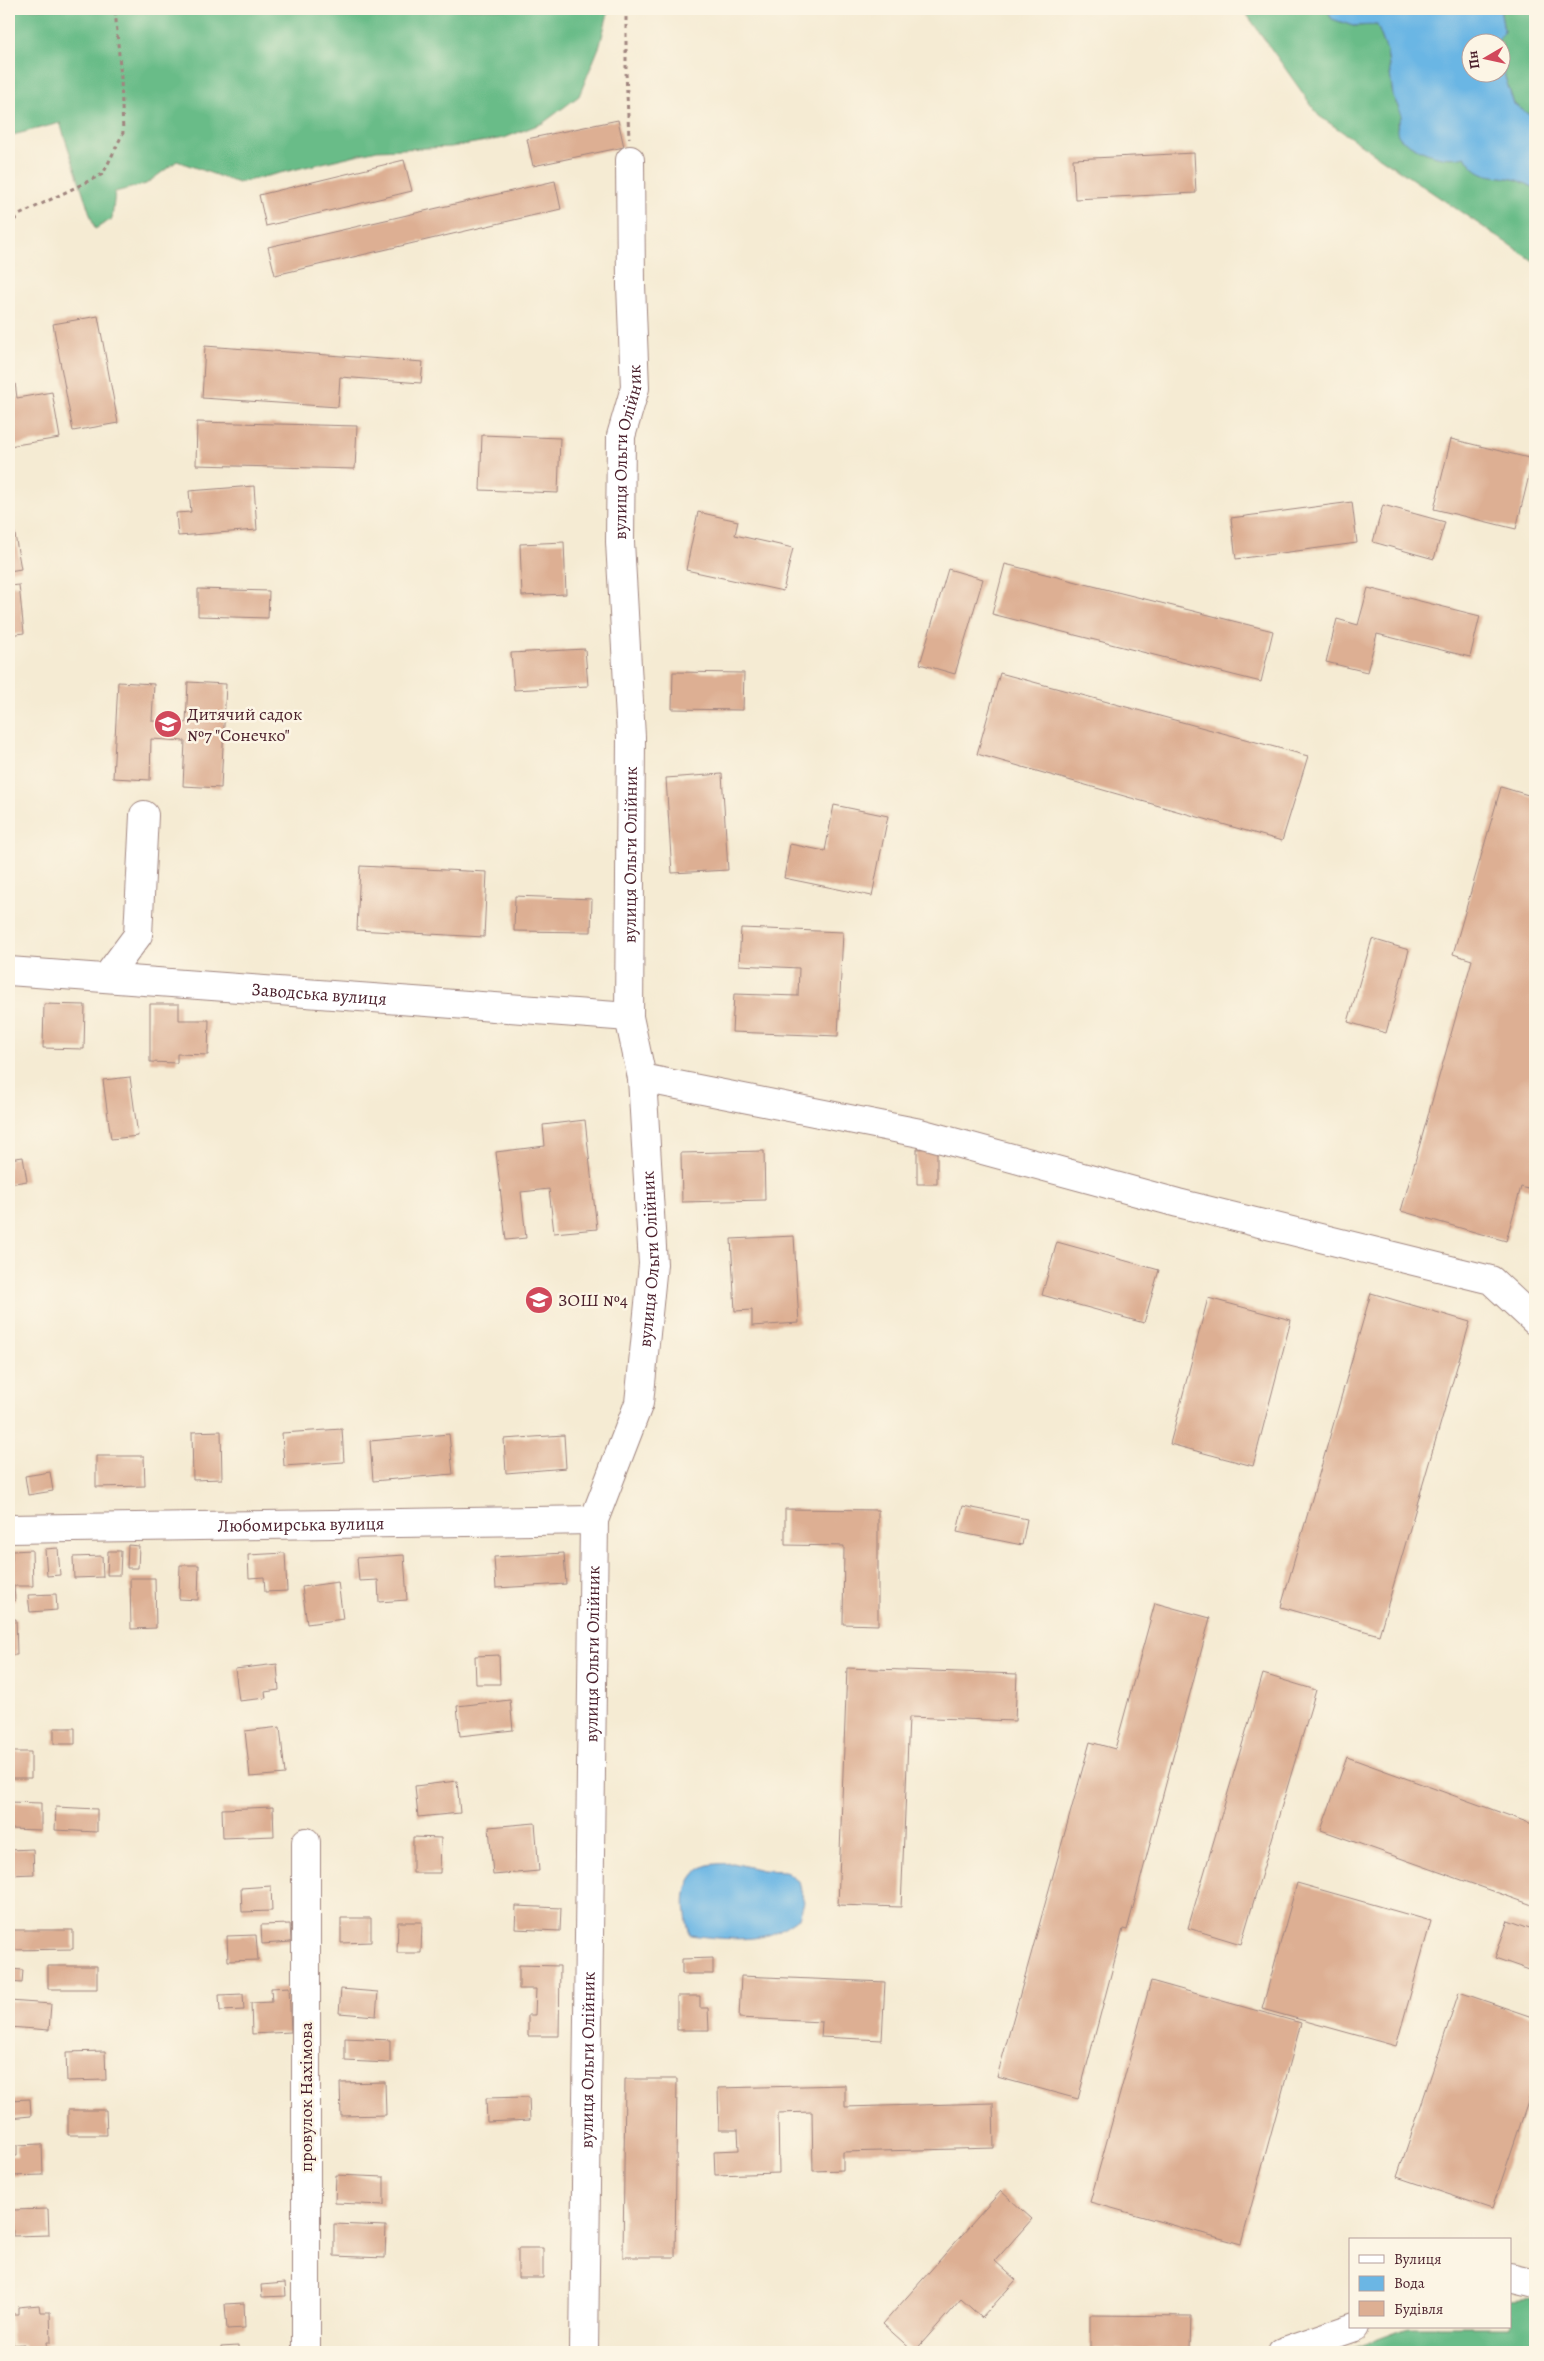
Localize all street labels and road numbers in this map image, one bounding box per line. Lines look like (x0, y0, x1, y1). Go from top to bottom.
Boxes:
street label: вулиця Ольги Олійник (608, 364, 647, 540)
street label: вулиця Ольги Олійник (618, 766, 643, 943)
street label: Заводська вулиця (251, 977, 388, 1011)
street label: вулиця Ольги Олійник (633, 1170, 665, 1348)
street label: Любомирська вулиця (217, 1511, 385, 1538)
street label: вулиця Ольги Олійник (579, 1565, 605, 1743)
street label: вулиця Ольги Олійник (574, 1971, 601, 2149)
street label: провулок Нахімова (294, 2021, 318, 2172)

